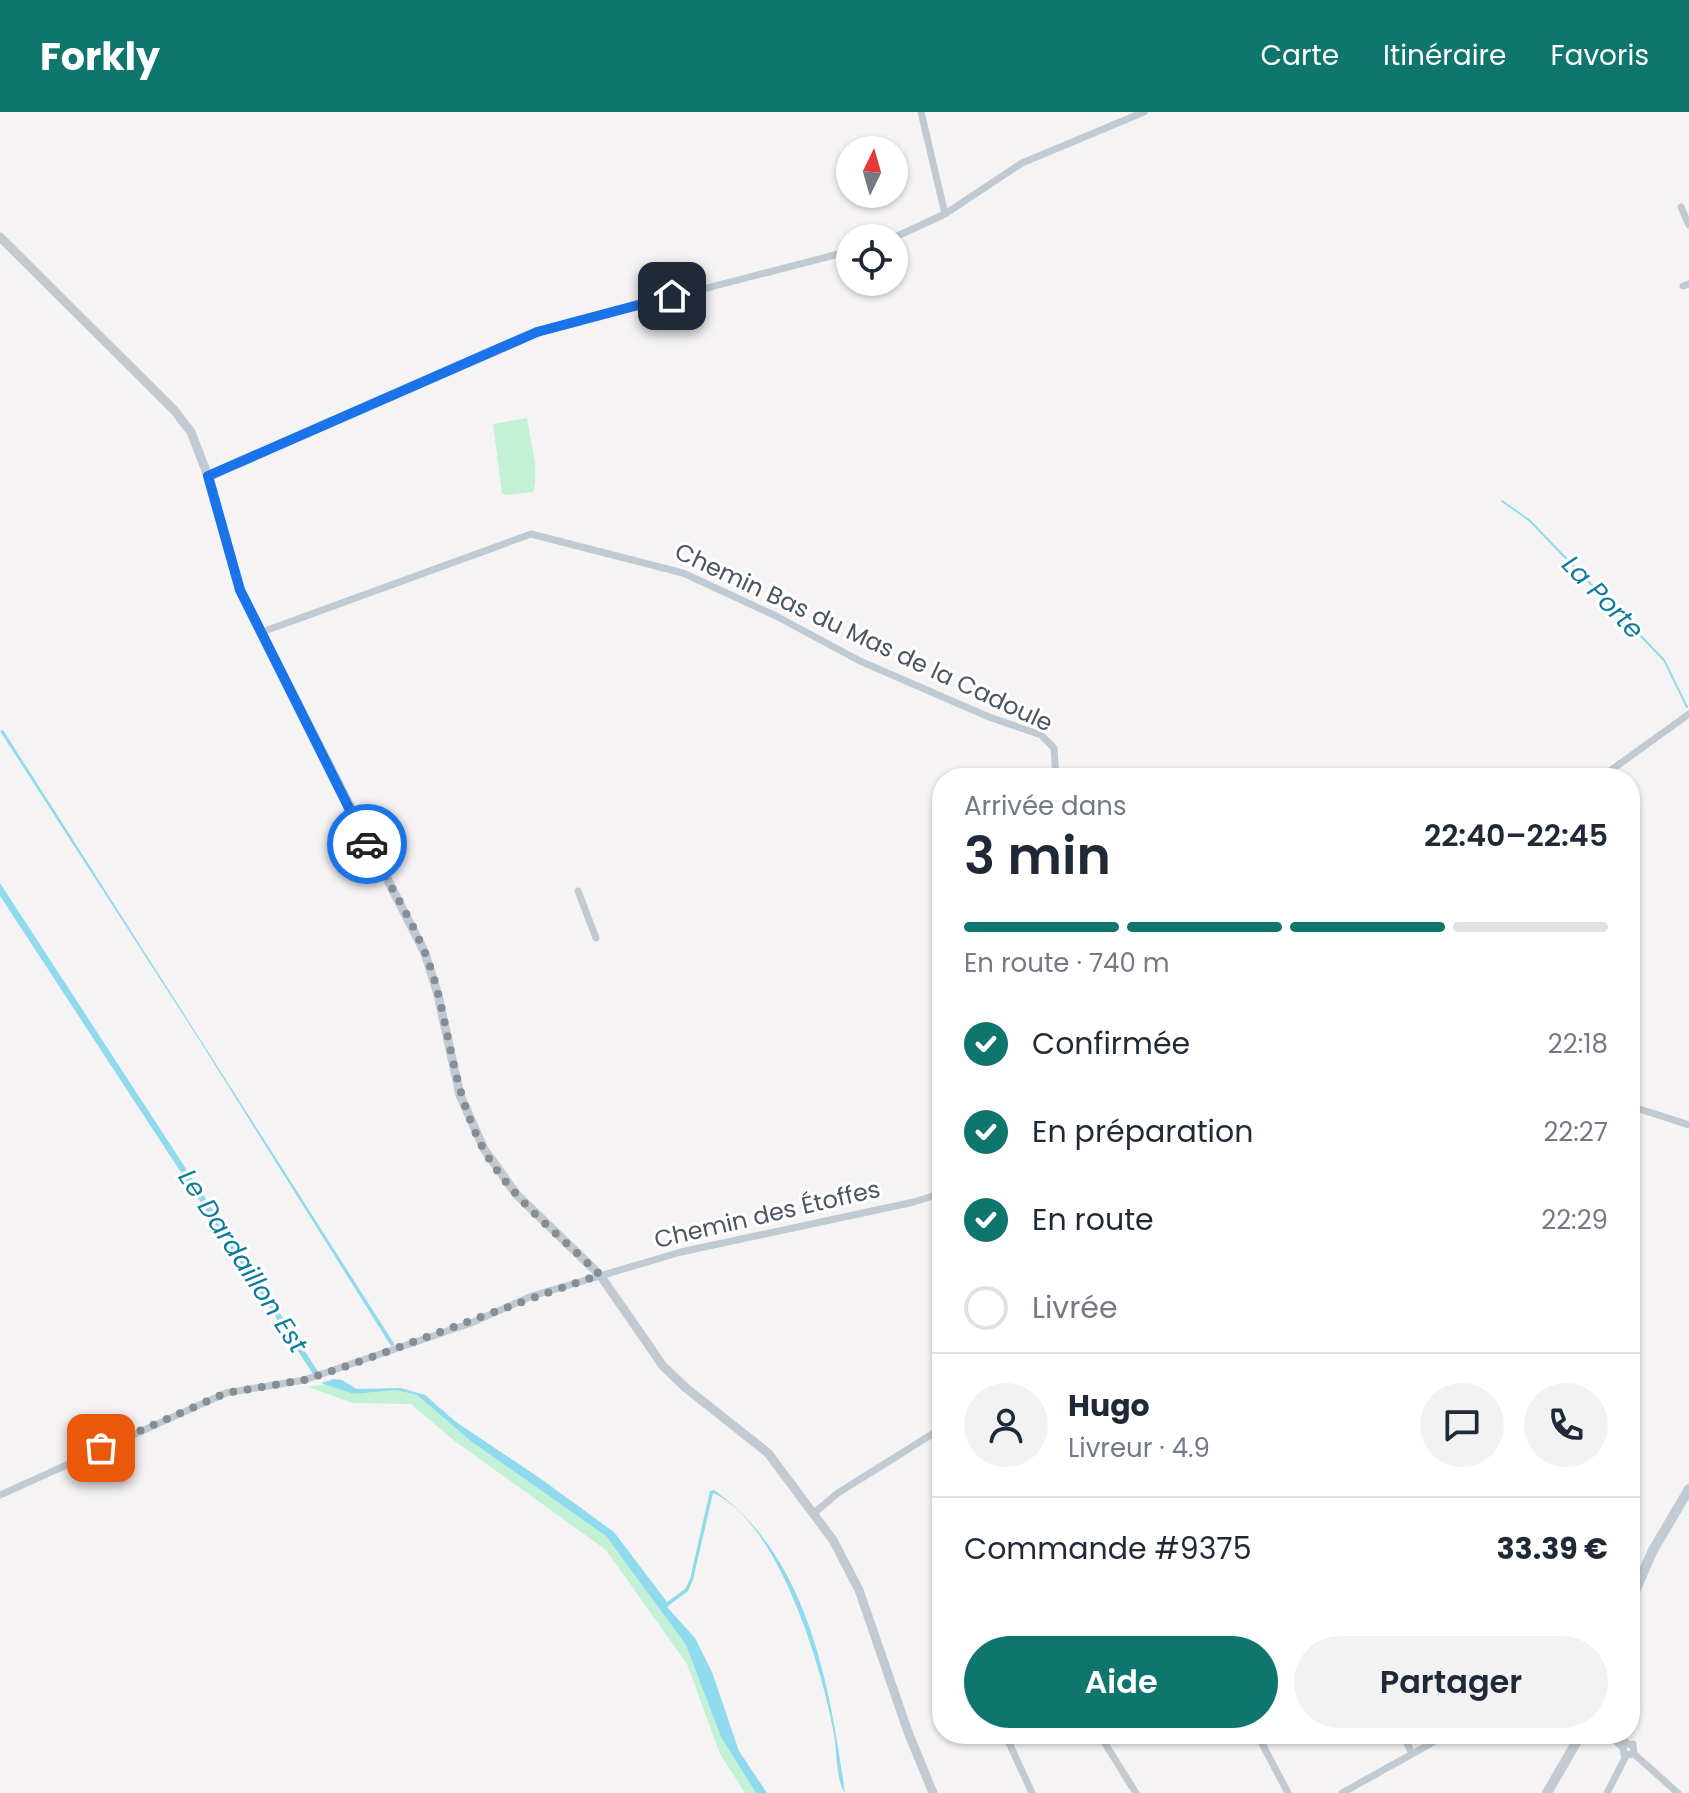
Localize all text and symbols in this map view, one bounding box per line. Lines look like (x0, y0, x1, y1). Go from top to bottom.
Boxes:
text: Forkly (40, 30, 160, 83)
text: Carte (1261, 36, 1339, 75)
text: Itinéraire (1383, 36, 1506, 75)
text: Favoris (1550, 36, 1649, 75)
north arrow (836, 136, 908, 208)
map controls (836, 136, 908, 296)
button: locate (836, 224, 908, 296)
pin (638, 262, 706, 330)
icon: home (650, 274, 694, 318)
street label: Chemin Bas du Mas de la Cadoule (670, 535, 1058, 739)
water label: La Porte (1554, 547, 1652, 647)
text: Arrivée dans (964, 788, 1126, 824)
courier (327, 804, 407, 884)
text: 22:40–22:45 (1424, 814, 1608, 857)
text: 3 min (964, 819, 1111, 892)
icon: car (345, 822, 389, 866)
text: En route · 740 m (964, 945, 1169, 981)
icon: check (964, 1022, 1008, 1066)
text: Confirmée (1032, 1022, 1190, 1065)
text: 22:18 (1548, 1026, 1608, 1062)
icon: check (964, 1110, 1008, 1154)
text: En préparation (1032, 1110, 1253, 1153)
text: 22:27 (1543, 1114, 1608, 1150)
water label: Le Dardaillon Est (170, 1162, 316, 1360)
street label: Chemin des Étoffes (651, 1172, 883, 1256)
icon: check (964, 1198, 1008, 1242)
text: En route (1032, 1198, 1154, 1241)
text: 22:29 (1541, 1202, 1608, 1238)
text: Livrée (1032, 1286, 1118, 1329)
button: person (964, 1383, 1048, 1467)
button: chat (1420, 1383, 1504, 1467)
button: phone (1524, 1383, 1608, 1467)
text: Hugo (1068, 1384, 1150, 1427)
pin (67, 1414, 135, 1482)
icon: bag (79, 1426, 123, 1470)
text: Livreur · 4.9 (1068, 1430, 1210, 1466)
text: Commande #9375 (964, 1527, 1252, 1570)
text: 33.39 € (1496, 1527, 1608, 1570)
button: Aide (964, 1636, 1278, 1728)
button: Partager (1294, 1636, 1608, 1728)

